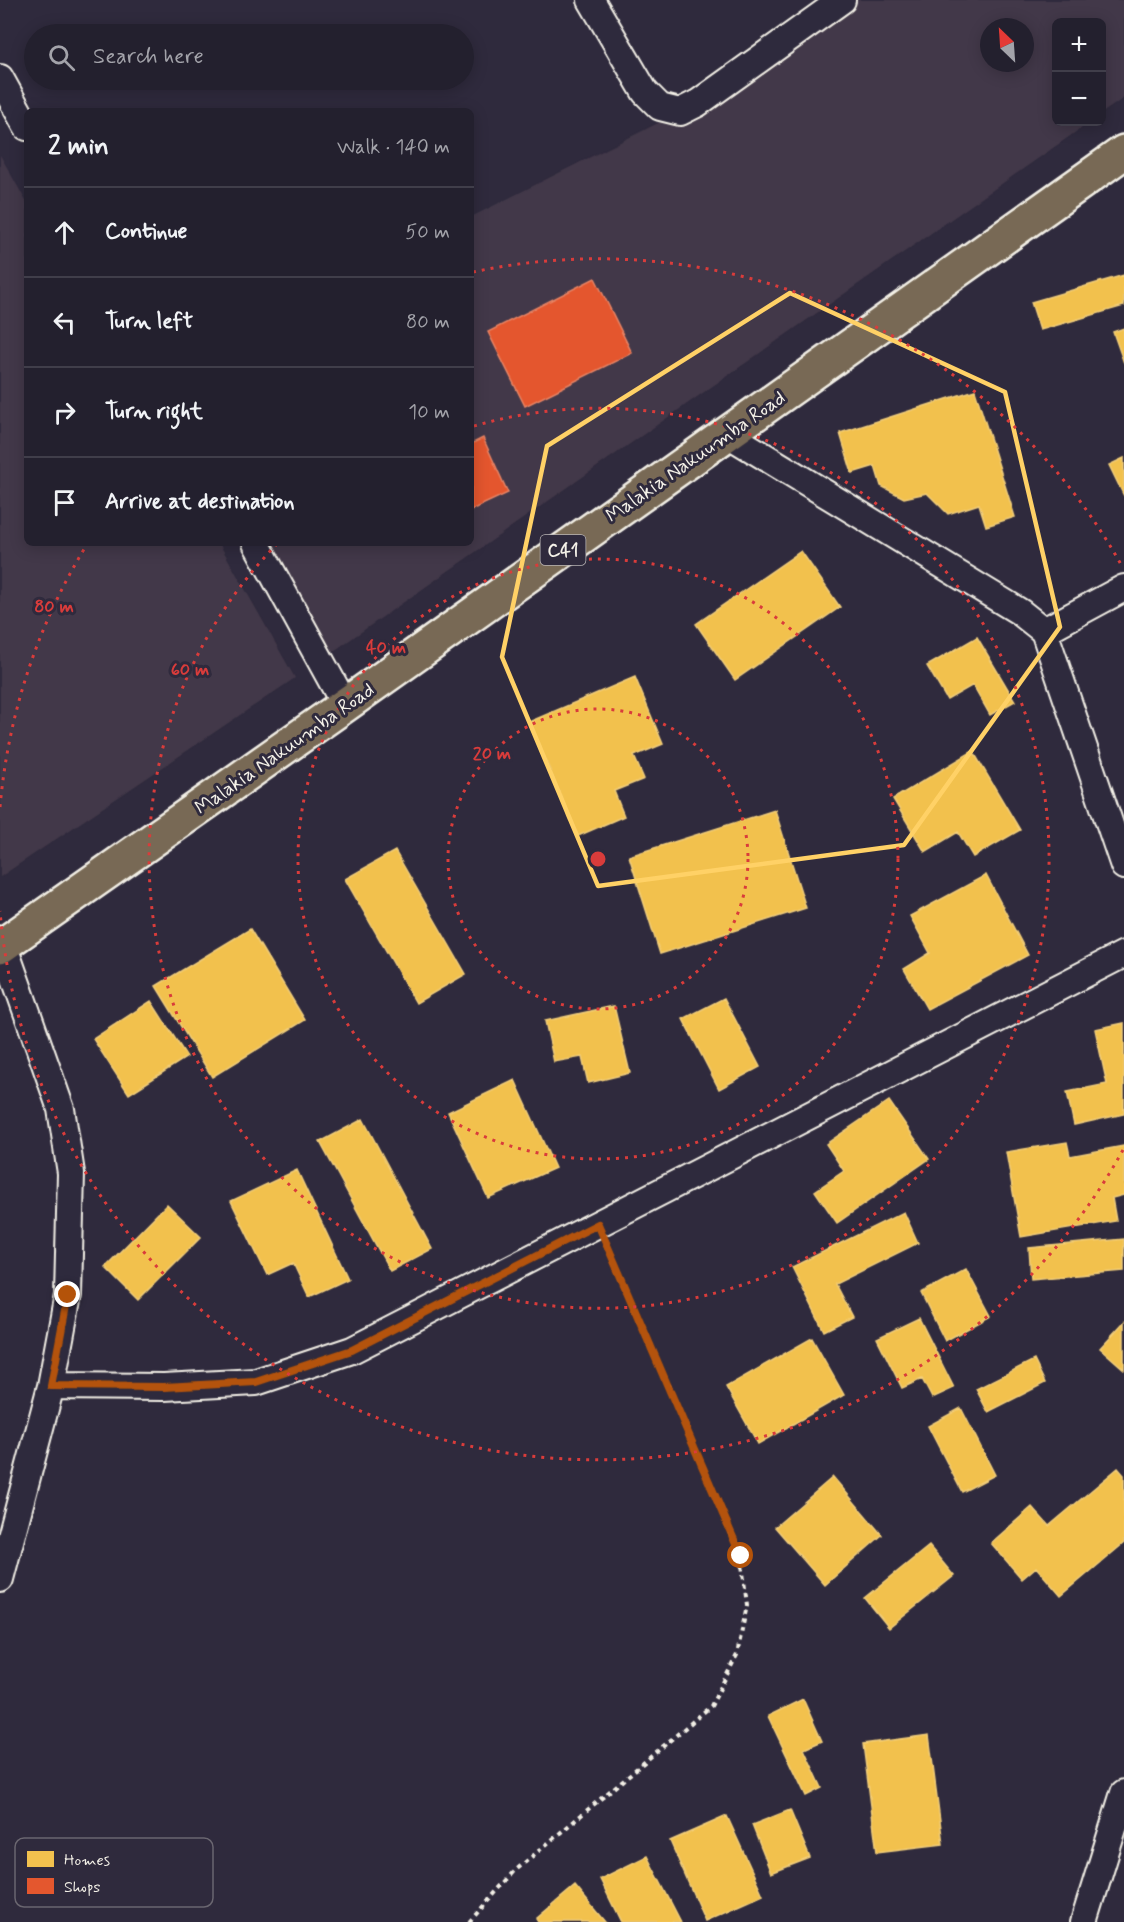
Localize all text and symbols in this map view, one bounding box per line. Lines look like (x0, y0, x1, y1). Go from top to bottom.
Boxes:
north arrow (980, 18, 1034, 72)
map controls (1052, 18, 1106, 126)
button: + (1052, 18, 1106, 72)
search box (24, 24, 474, 90)
icon: search (45, 41, 78, 74)
text: Search here (93, 43, 204, 71)
button: − (1052, 72, 1106, 126)
text: 2 min (48, 130, 109, 164)
text: Walk · 140 m (337, 134, 450, 161)
icon: ahead (48, 216, 81, 249)
text: Continue (105, 218, 187, 246)
text: 50 m (405, 219, 450, 246)
icon: left (48, 306, 81, 339)
text: Turn left (105, 308, 193, 336)
text: 80 m (406, 309, 450, 336)
street label: Malakia Nakuumba Road (601, 385, 791, 530)
icon: right (48, 396, 81, 429)
text: Turn right (105, 398, 203, 426)
text: 10 m (408, 399, 450, 426)
icon: arrive (48, 486, 81, 519)
text: Arrive at destination (105, 488, 295, 516)
road number: C41 (540, 535, 586, 565)
text: 80 m (34, 595, 74, 619)
text: 40 m (366, 636, 406, 660)
text: 60 m (171, 658, 209, 682)
street label: Malakia Nakuumba Road (190, 677, 380, 822)
text: 20 m (473, 742, 511, 766)
centre of rings (588, 849, 608, 869)
route end (54, 1281, 80, 1307)
route start (727, 1542, 753, 1568)
legend (15, 1838, 213, 1907)
text: Homes (64, 1850, 110, 1871)
text: Shops (64, 1877, 101, 1898)

